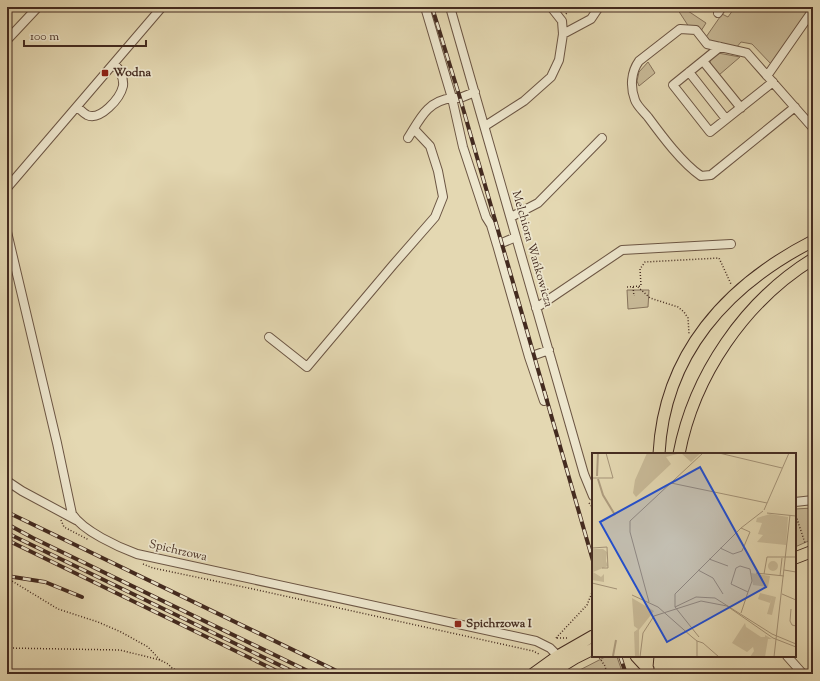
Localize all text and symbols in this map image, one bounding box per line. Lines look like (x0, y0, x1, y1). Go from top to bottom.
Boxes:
scale bar (24, 22, 146, 48)
text: 100 m (30, 28, 59, 46)
place label: Wodna (112, 64, 152, 82)
marker: Wodna (100, 68, 110, 78)
street label: Melchiora Wańkowicza (507, 189, 557, 310)
inset map (592, 453, 796, 657)
street label: Spichrzowa (147, 536, 209, 567)
place label: Spichrzowa I (466, 615, 532, 633)
marker: Spichrzowa I (453, 619, 463, 629)

